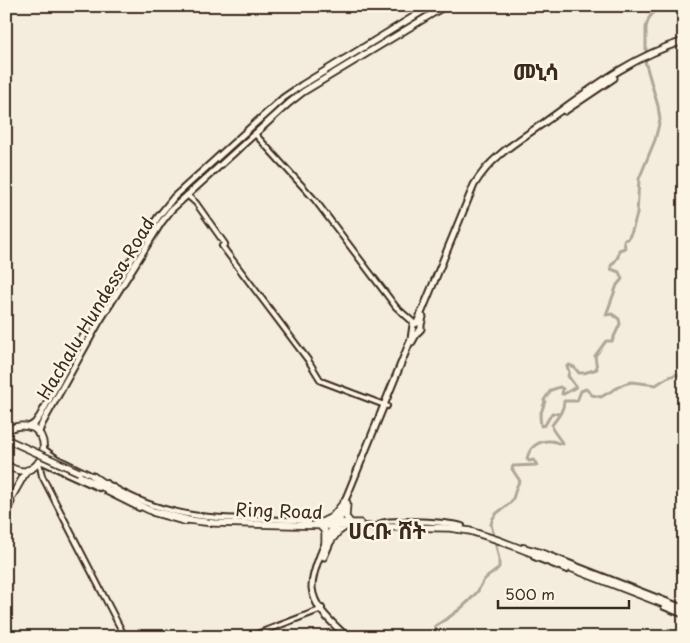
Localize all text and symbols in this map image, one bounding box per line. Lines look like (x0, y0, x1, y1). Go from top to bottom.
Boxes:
district label: መኒሳ (513, 54, 559, 87)
street label: Hachalu Hundessa Road (30, 212, 160, 404)
street label: Ring Road (235, 495, 323, 525)
district label: ሀርቡ ሸት (348, 513, 426, 546)
scale bar (498, 578, 629, 610)
text: 500 m (505, 582, 555, 605)

